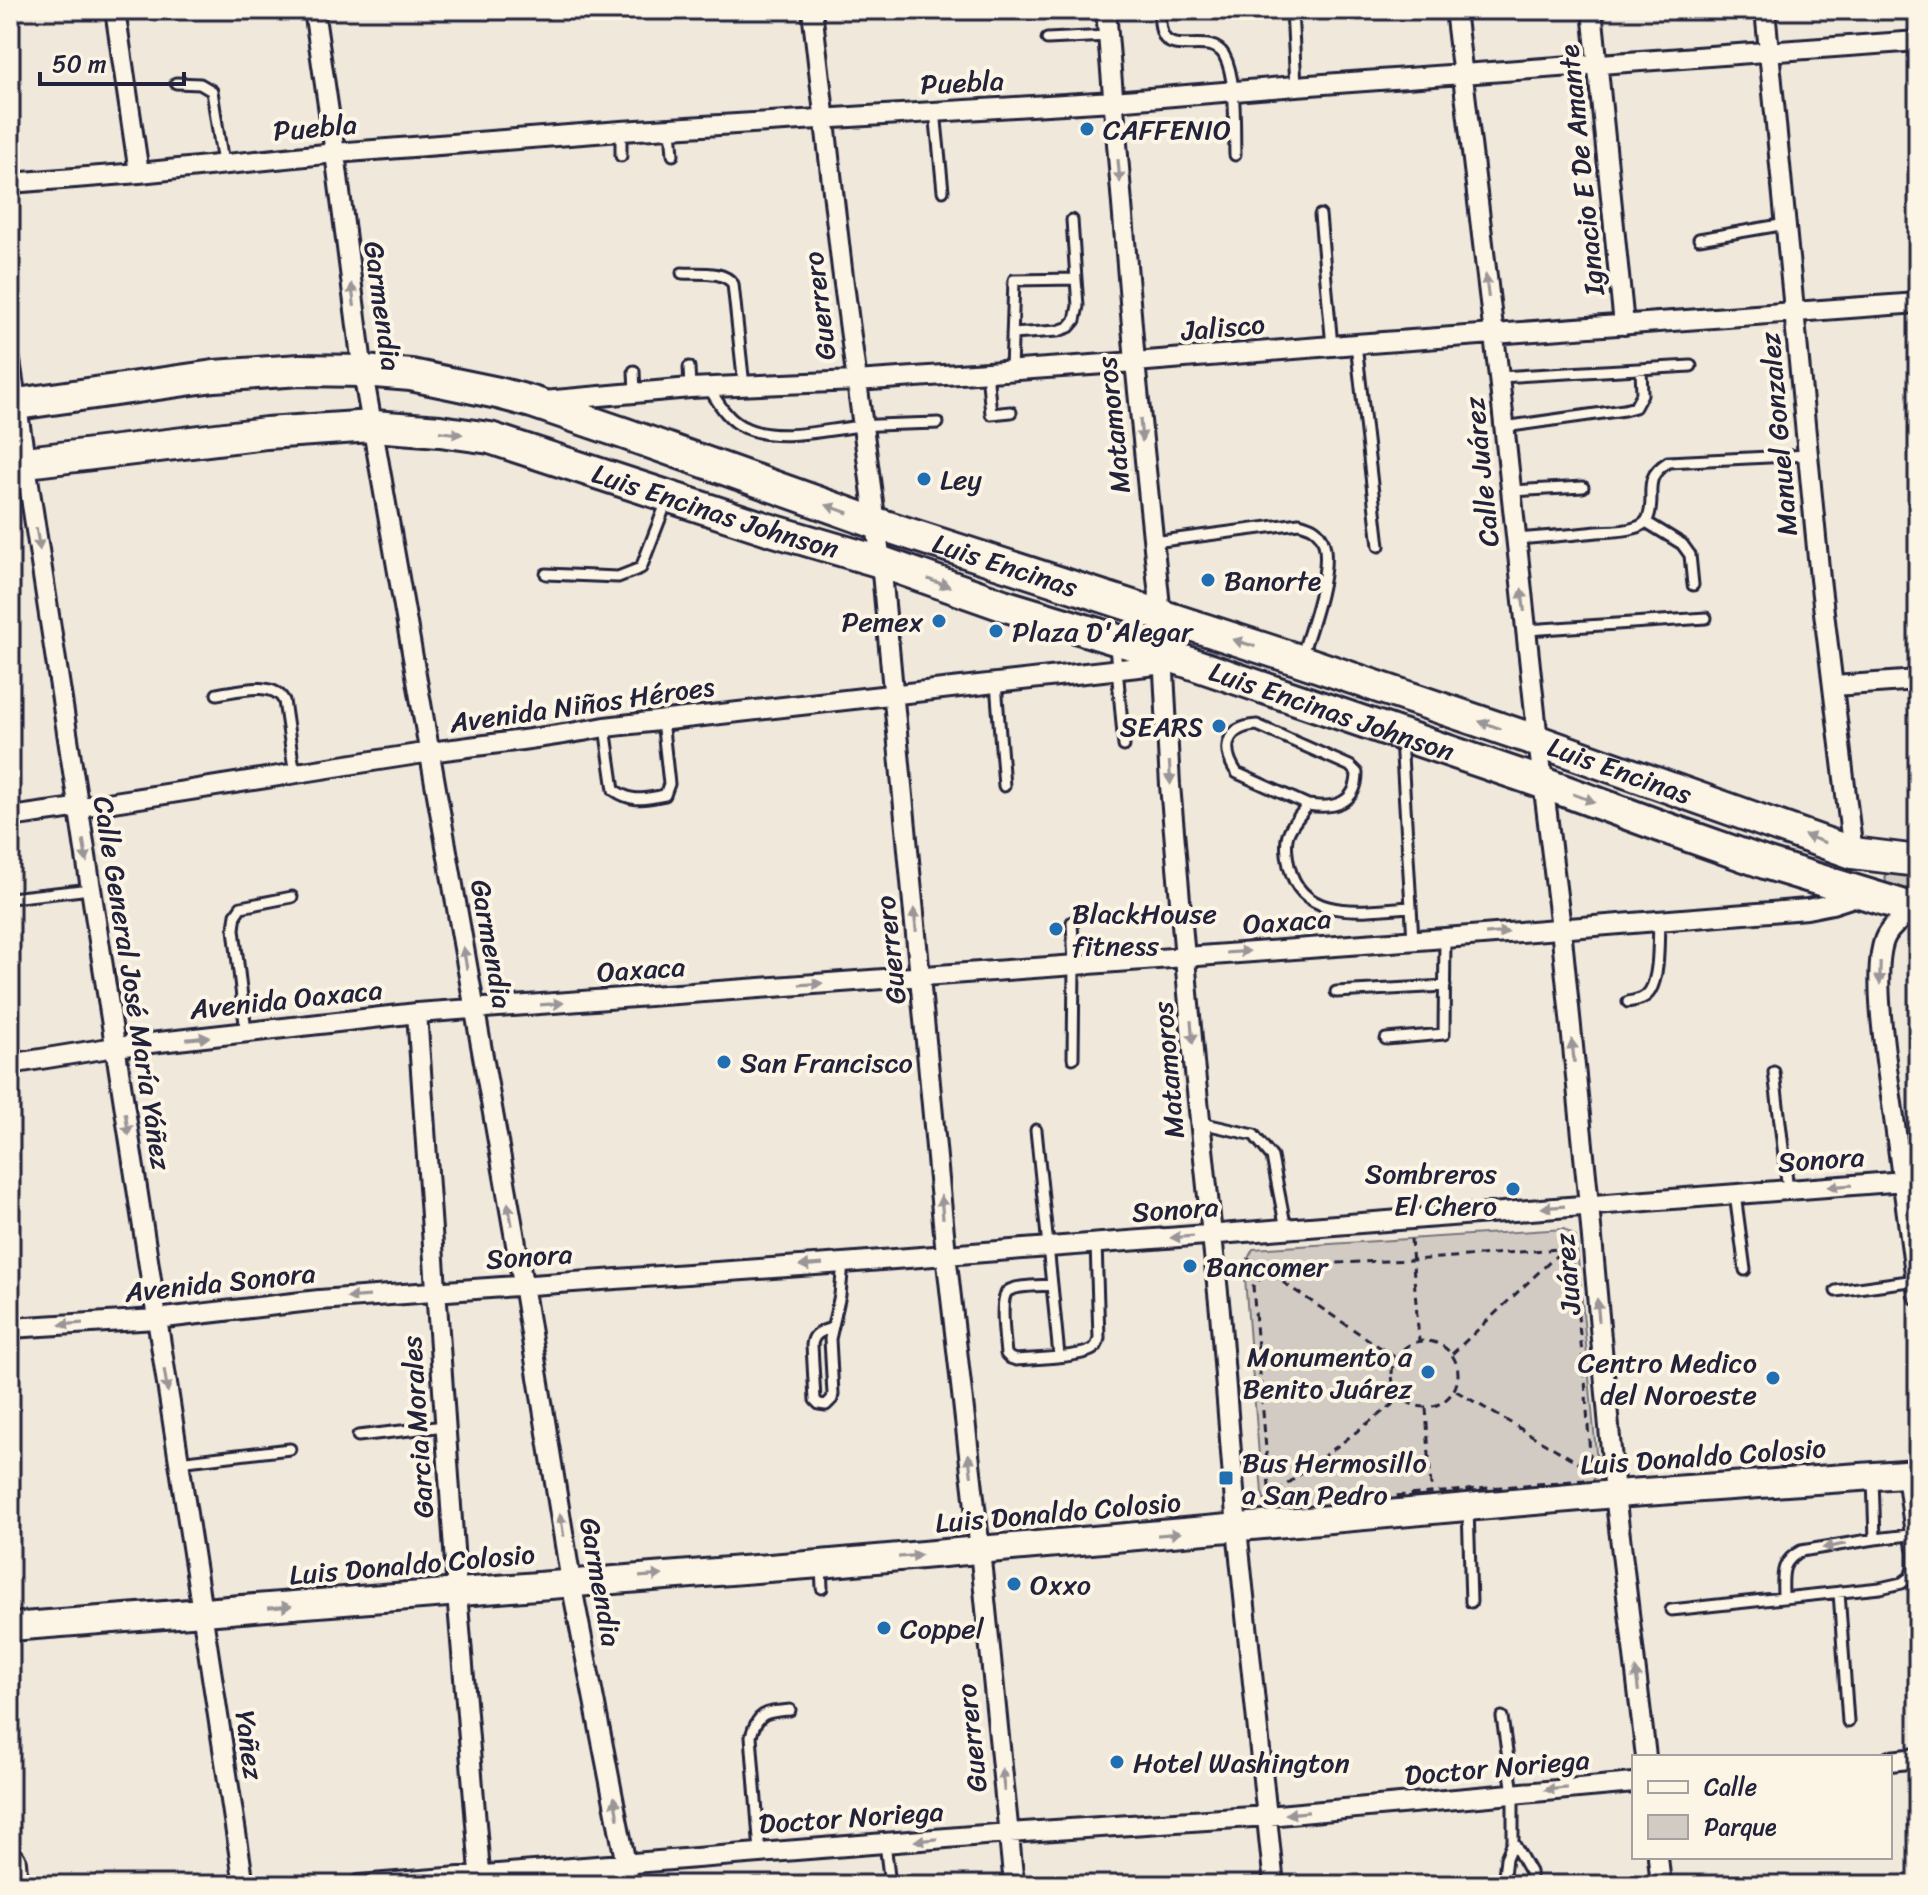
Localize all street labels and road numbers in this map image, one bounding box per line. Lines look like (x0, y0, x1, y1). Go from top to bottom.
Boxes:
street label: Ignacio E De Amante (1544, 42, 1619, 299)
street label: Puebla (919, 56, 1005, 109)
street label: Puebla (271, 99, 359, 156)
street label: Garmendia (349, 238, 416, 374)
street label: Guerrero (789, 249, 850, 363)
street label: Jalisco (1178, 299, 1267, 356)
street label: Manuel Gonzalez (1745, 329, 1812, 538)
street label: Matamoros (1082, 354, 1145, 496)
street label: Calle Juárez (1449, 394, 1514, 549)
street label: Luis Encinas Johnson (586, 449, 845, 573)
street label: Luis Encinas (926, 519, 1084, 612)
street label: Luis Encinas Johnson (1202, 647, 1461, 776)
street label: Avenida Niños Héroes (446, 662, 718, 747)
street label: Luis Encinas (1541, 722, 1699, 819)
street label: Calle General José María Yáñez (79, 793, 186, 1174)
street label: Garmendia (456, 876, 527, 1013)
street label: Guerrero (860, 893, 921, 1007)
street label: Oaxaca (1241, 894, 1333, 949)
street label: Oaxaca (595, 942, 687, 997)
street label: Avenida Oaxaca (186, 965, 385, 1034)
street label: Matamoros (1138, 999, 1199, 1140)
street label: Sonora (1776, 1132, 1866, 1187)
street label: Sonora (1130, 1182, 1220, 1237)
street label: Sonora (484, 1229, 574, 1284)
street label: Juárez (1539, 1231, 1596, 1318)
street label: Avenida Sonora (121, 1248, 318, 1317)
street label: Garcia Morales (387, 1334, 448, 1520)
street label: Luis Donaldo Colosio (1578, 1423, 1828, 1490)
street label: Luis Donaldo Colosio (933, 1477, 1183, 1548)
street label: Garmendia (565, 1514, 636, 1651)
street label: Luis Donaldo Colosio (287, 1529, 537, 1600)
street label: Guerrero (941, 1681, 1002, 1795)
street label: Yañez (220, 1707, 279, 1783)
street label: Doctor Noriega (1403, 1735, 1591, 1800)
street label: Doctor Noriega (757, 1787, 945, 1848)

